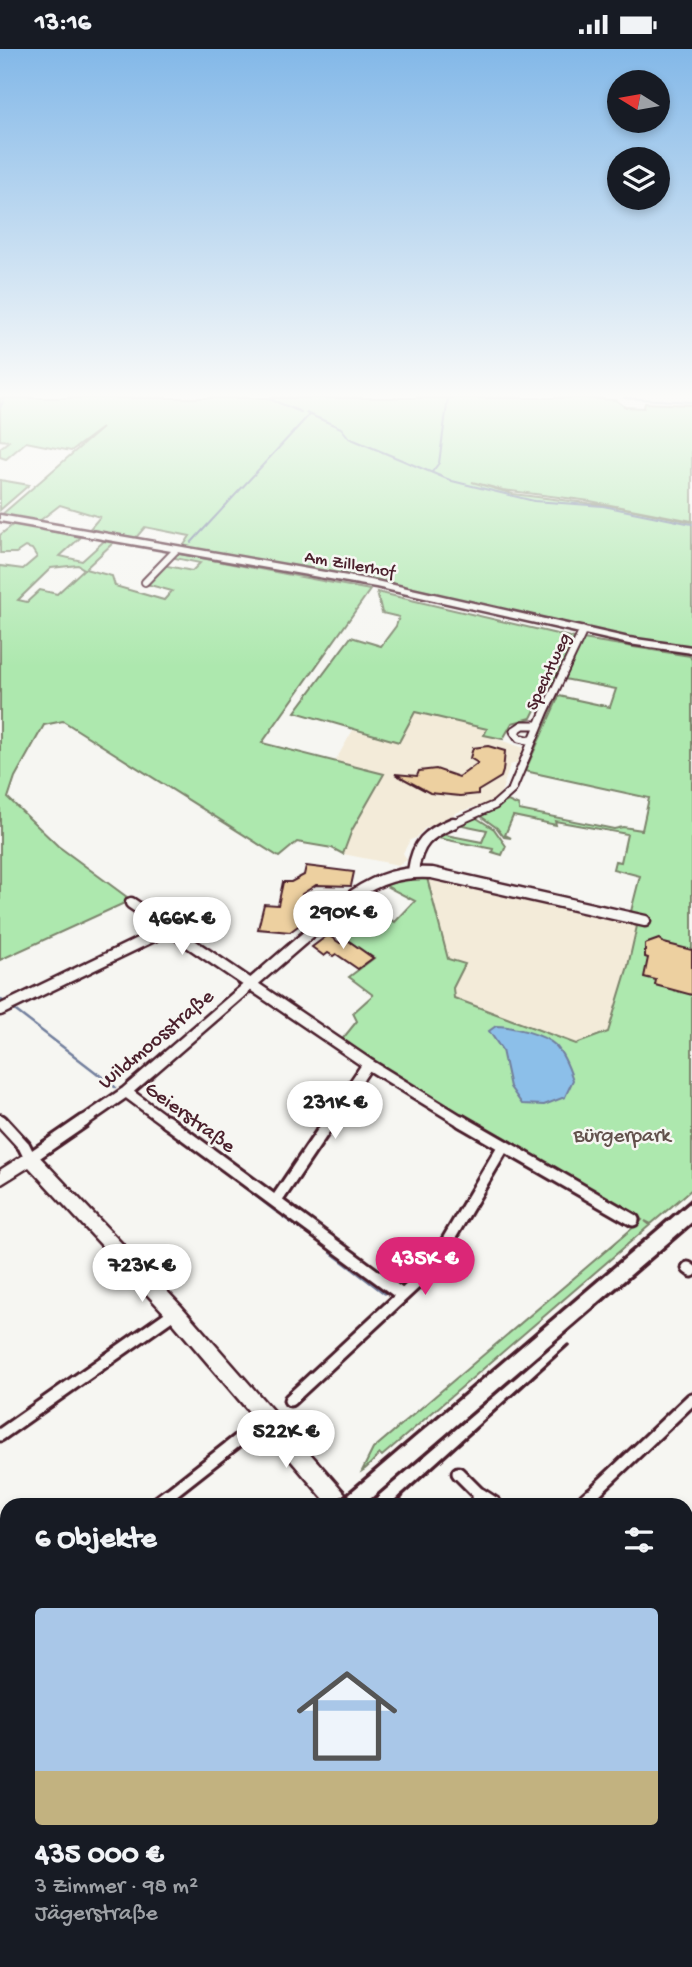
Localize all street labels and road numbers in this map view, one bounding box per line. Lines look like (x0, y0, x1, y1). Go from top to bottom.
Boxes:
street label: Am Zillerhof (303, 547, 398, 584)
street label: Spechtweg (522, 630, 576, 714)
street label: Wildmoosstraße (95, 984, 221, 1096)
street label: Geierstraße (139, 1078, 240, 1161)

